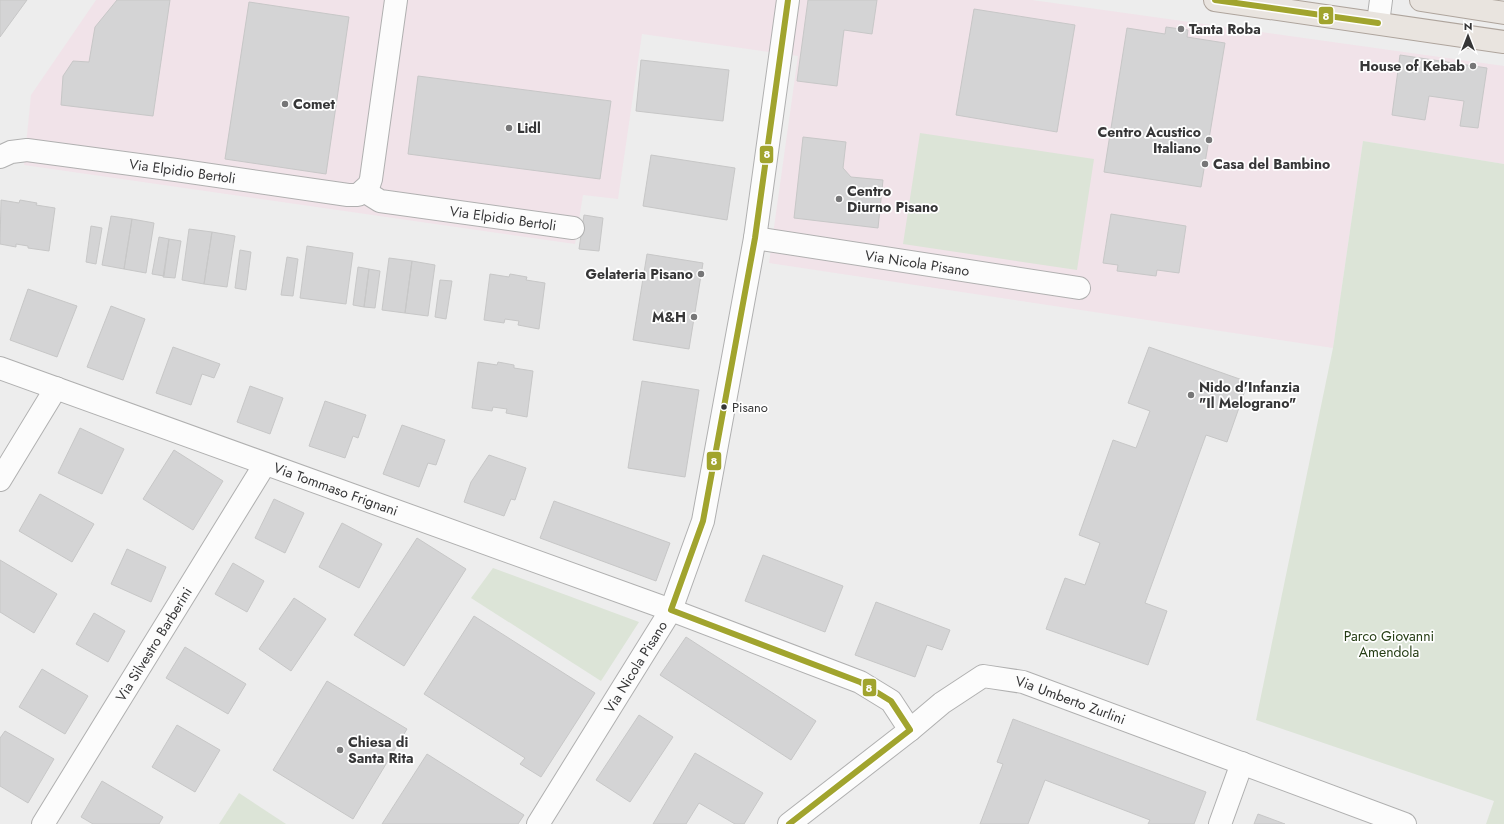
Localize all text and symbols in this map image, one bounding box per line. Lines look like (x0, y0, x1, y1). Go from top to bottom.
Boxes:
line badge: 8 (1318, 6, 1334, 25)
text: 8 (1323, 8, 1330, 24)
north arrow (1448, 16, 1488, 56)
text: N (1464, 18, 1472, 34)
place label: Tanta Roba (1189, 19, 1261, 39)
marker: Tanta Roba (1176, 24, 1186, 34)
place label: House of Kebab (1360, 56, 1465, 76)
marker: House of Kebab (1468, 61, 1478, 71)
place label: Comet (293, 94, 336, 114)
marker: Comet (280, 99, 290, 109)
place label: Lidl (517, 118, 541, 138)
place label: Centro Acustico Italiano (1098, 122, 1201, 158)
marker: Lidl (504, 123, 514, 133)
marker: Centro Acustico Italiano (1204, 135, 1214, 145)
line badge: 8 (759, 145, 774, 164)
text: 8 (764, 146, 771, 162)
street label: Via Elpidio Bertoli (128, 154, 237, 189)
place label: Casa del Bambino (1213, 154, 1330, 174)
marker: Casa del Bambino (1200, 159, 1210, 169)
place label: Centro Diurno Pisano (847, 181, 938, 217)
marker: Centro Diurno Pisano (834, 194, 844, 204)
street label: Via Elpidio Bertoli (448, 201, 558, 236)
street label: Via Nicola Pisano (863, 245, 971, 281)
place label: Gelateria Pisano (586, 264, 693, 284)
marker: Gelateria Pisano (696, 269, 706, 279)
place label: M&H (652, 307, 686, 327)
marker: M&H (689, 312, 699, 322)
place label: Nido d'Infanzia "Il Melograno" (1199, 377, 1300, 413)
marker: Nido d'Infanzia "Il Melograno" (1186, 390, 1196, 400)
place label: Pisano (732, 398, 768, 417)
marker: Pisano (719, 402, 729, 412)
line badge: 8 (706, 451, 722, 471)
text: 8 (711, 453, 718, 469)
street label: Via Tommaso Frignani (271, 457, 401, 521)
street label: Via Silvestro Barberini (111, 583, 197, 705)
street label: Via Nicola Pisano (599, 616, 672, 717)
park label: Parco Giovanni Amendola (1344, 626, 1434, 662)
street label: Via Umberto Zurlini (1014, 671, 1128, 729)
line badge: 8 (862, 678, 877, 697)
text: 8 (866, 680, 873, 696)
place label: Chiesa di Santa Rita (348, 732, 413, 768)
marker: Chiesa di Santa Rita (335, 745, 345, 755)

